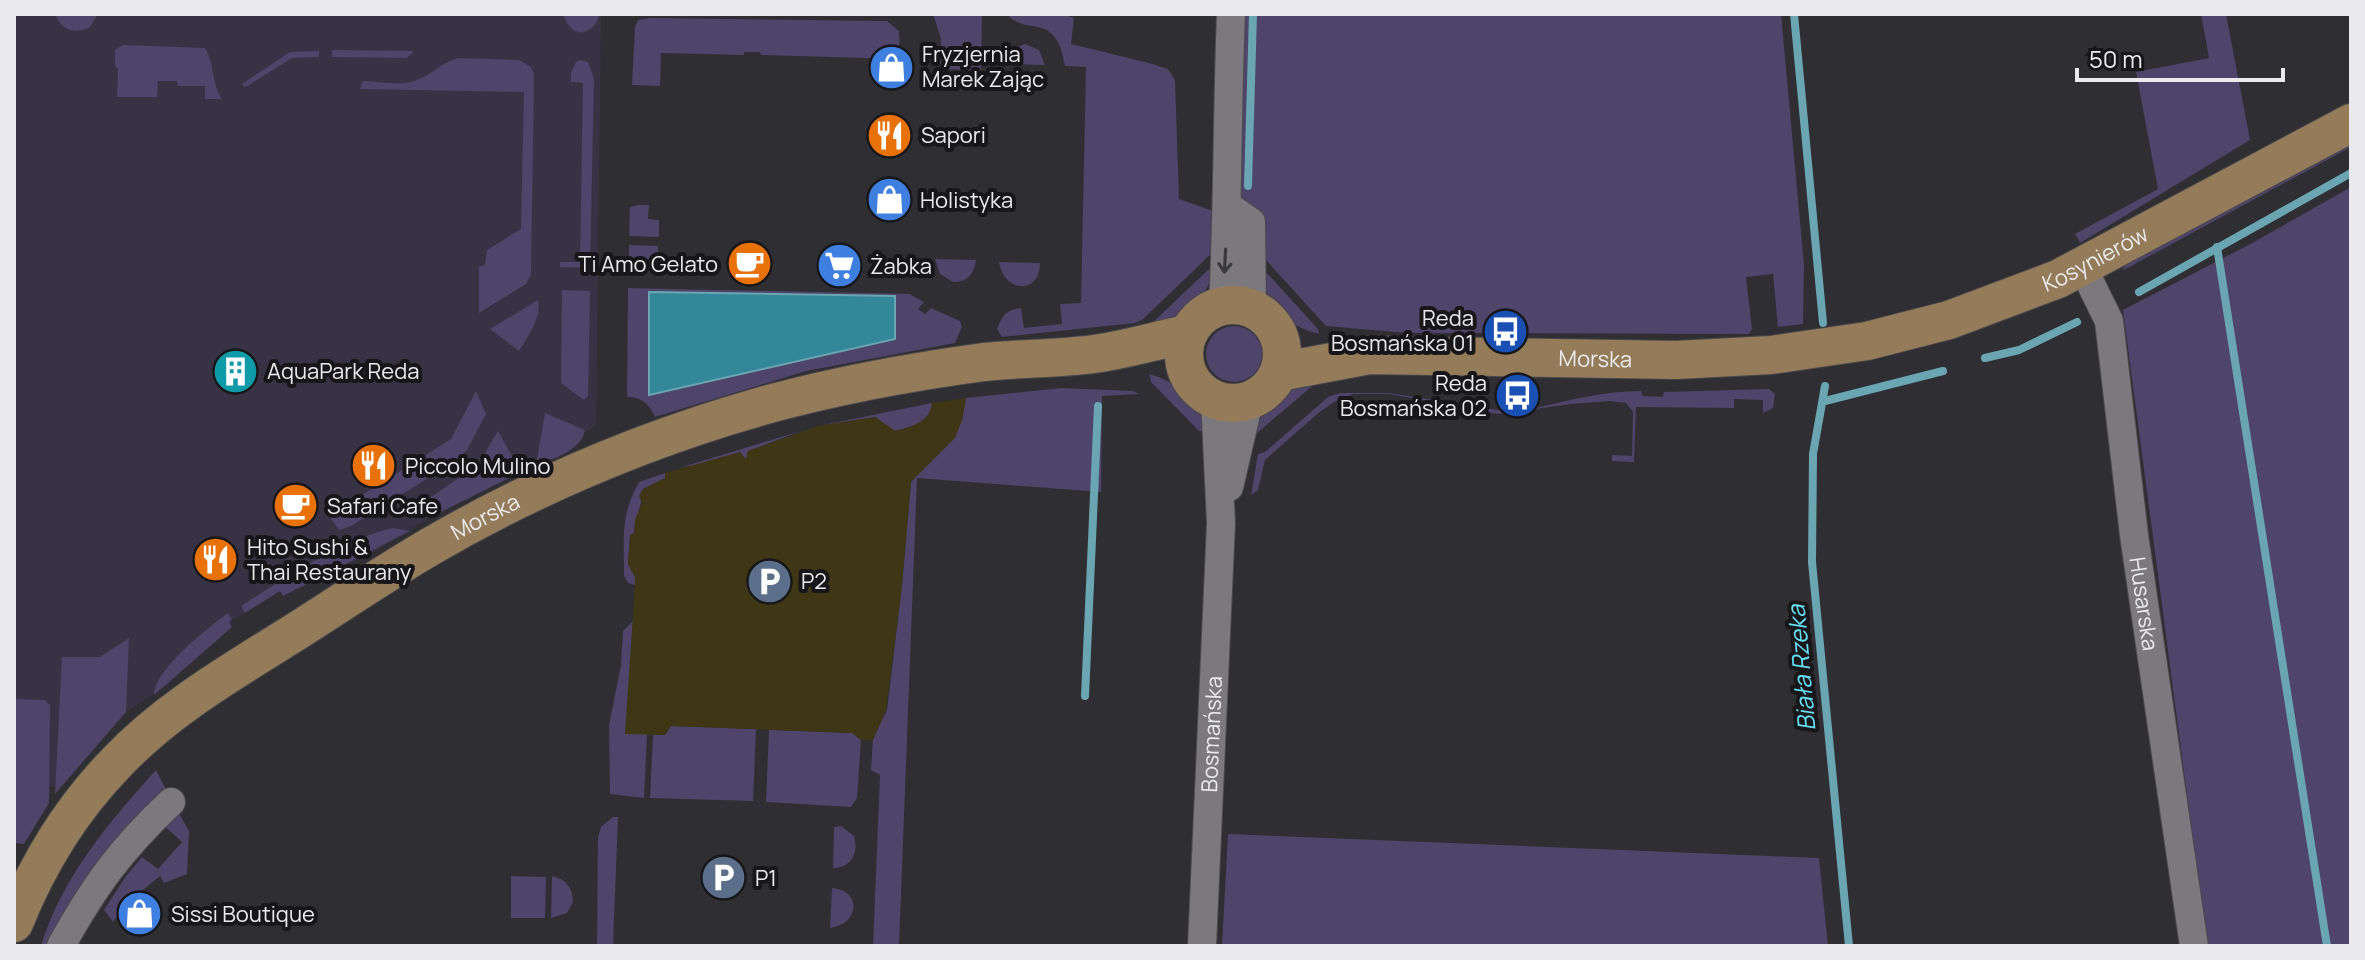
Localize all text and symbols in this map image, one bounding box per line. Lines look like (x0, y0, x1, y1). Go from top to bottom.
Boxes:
scale bar (2077, 32, 2283, 82)
place label: Fryzjernia Marek Zając (922, 39, 1044, 94)
text: 50 m (2089, 42, 2143, 75)
shop icon: Fryzjernia Marek Zając (867, 43, 915, 91)
restaurant icon: Sapori (866, 111, 914, 159)
place label: Sapori (921, 120, 986, 150)
shop icon: Holistyka (865, 176, 913, 224)
place label: Holistyka (920, 185, 1013, 215)
street label: Kosynierów (2038, 219, 2154, 299)
cafe icon: Ti Amo Gelato (725, 240, 773, 288)
supermarket icon: Żabka (815, 242, 863, 290)
one-way arrow (1218, 247, 1233, 274)
place label: Ti Amo Gelato (578, 249, 718, 279)
place label: Żabka (870, 251, 932, 281)
place label: Reda Bosmańska 01 (1331, 303, 1474, 358)
bus stop icon: Reda Bosmańska 01 (1481, 307, 1529, 355)
street label: Morska (1558, 343, 1632, 374)
building icon: AquaPark Reda (212, 347, 260, 395)
place label: AquaPark Reda (267, 356, 420, 386)
place label: Reda Bosmańska 02 (1340, 368, 1487, 423)
bus stop icon: Reda Bosmańska 02 (1494, 372, 1542, 420)
restaurant icon: Piccolo Mulino (350, 442, 398, 490)
place label: Piccolo Mulino (405, 451, 551, 481)
cafe icon: Safari Cafe (272, 482, 320, 530)
street label: Morska (445, 486, 525, 547)
place label: Safari Cafe (327, 491, 438, 521)
place label: Hito Sushi & Thai Restaurany (247, 532, 412, 587)
restaurant icon: Hito Sushi & Thai Restaurany (192, 536, 240, 584)
street label: Husarska (2122, 555, 2166, 653)
parking icon: P2 (746, 557, 794, 605)
place label: P2 (801, 566, 827, 596)
water label: Biała Rzeka (1778, 602, 1822, 733)
street label: Bosmańska (1194, 675, 1229, 793)
parking icon: P1 (700, 854, 748, 902)
place label: P1 (755, 863, 777, 893)
shop icon: Sissi Boutique (116, 890, 164, 938)
place label: Sissi Boutique (171, 899, 315, 929)

